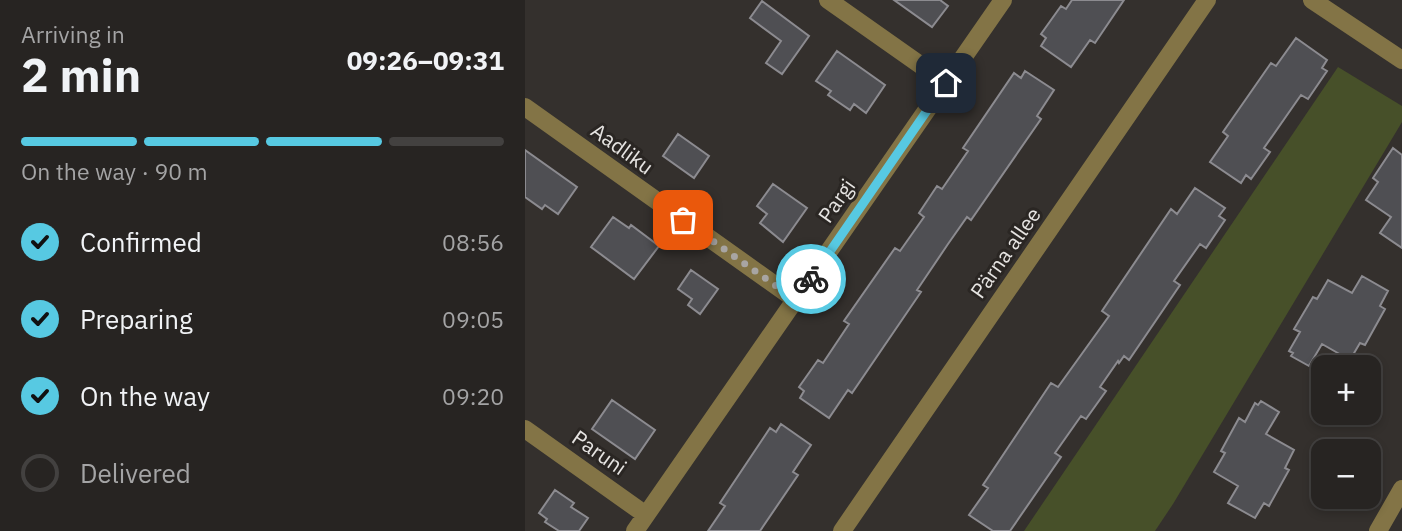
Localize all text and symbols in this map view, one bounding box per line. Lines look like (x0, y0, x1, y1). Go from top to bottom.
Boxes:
text: Arriving in (21, 19, 125, 49)
text: 09:26–09:31 (347, 43, 504, 77)
text: 2 min (21, 45, 141, 105)
pin (916, 53, 976, 113)
icon: home (927, 64, 965, 102)
street label: Aadliku (586, 116, 659, 180)
text: On the way · 90 m (21, 156, 208, 186)
street label: Pargi (811, 173, 861, 228)
pin (653, 190, 713, 250)
icon: bag (664, 201, 702, 239)
street label: Pärna allee (964, 201, 1047, 304)
icon: check (21, 223, 59, 261)
text: Confirmed (80, 225, 202, 259)
text: 08:56 (442, 227, 504, 257)
courier (776, 244, 846, 314)
icon: bike (792, 260, 830, 298)
icon: check (21, 300, 59, 338)
text: Preparing (80, 302, 193, 336)
text: 09:05 (442, 304, 504, 334)
map controls (1311, 355, 1381, 509)
button: + (1311, 355, 1381, 425)
icon: check (21, 377, 59, 415)
text: On the way (80, 379, 210, 413)
text: 09:20 (442, 381, 504, 411)
street label: Paruni (567, 423, 632, 481)
button: − (1311, 439, 1381, 509)
text: Delivered (80, 456, 191, 490)

